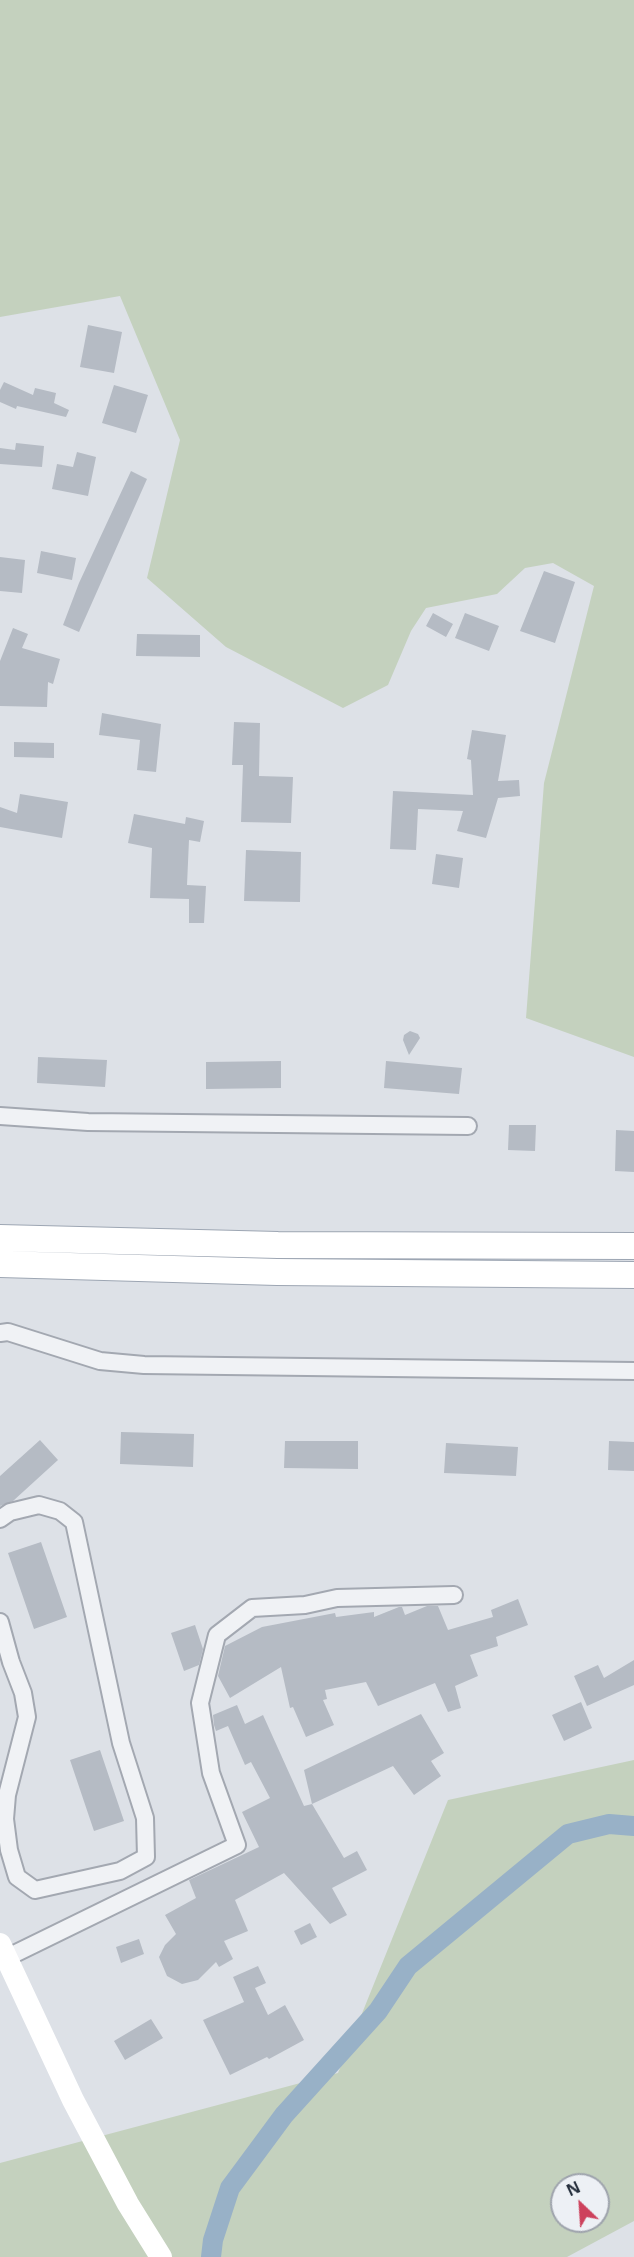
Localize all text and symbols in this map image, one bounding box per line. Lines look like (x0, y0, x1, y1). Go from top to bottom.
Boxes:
north arrow (550, 2173, 610, 2233)
text: N (563, 2176, 584, 2201)

